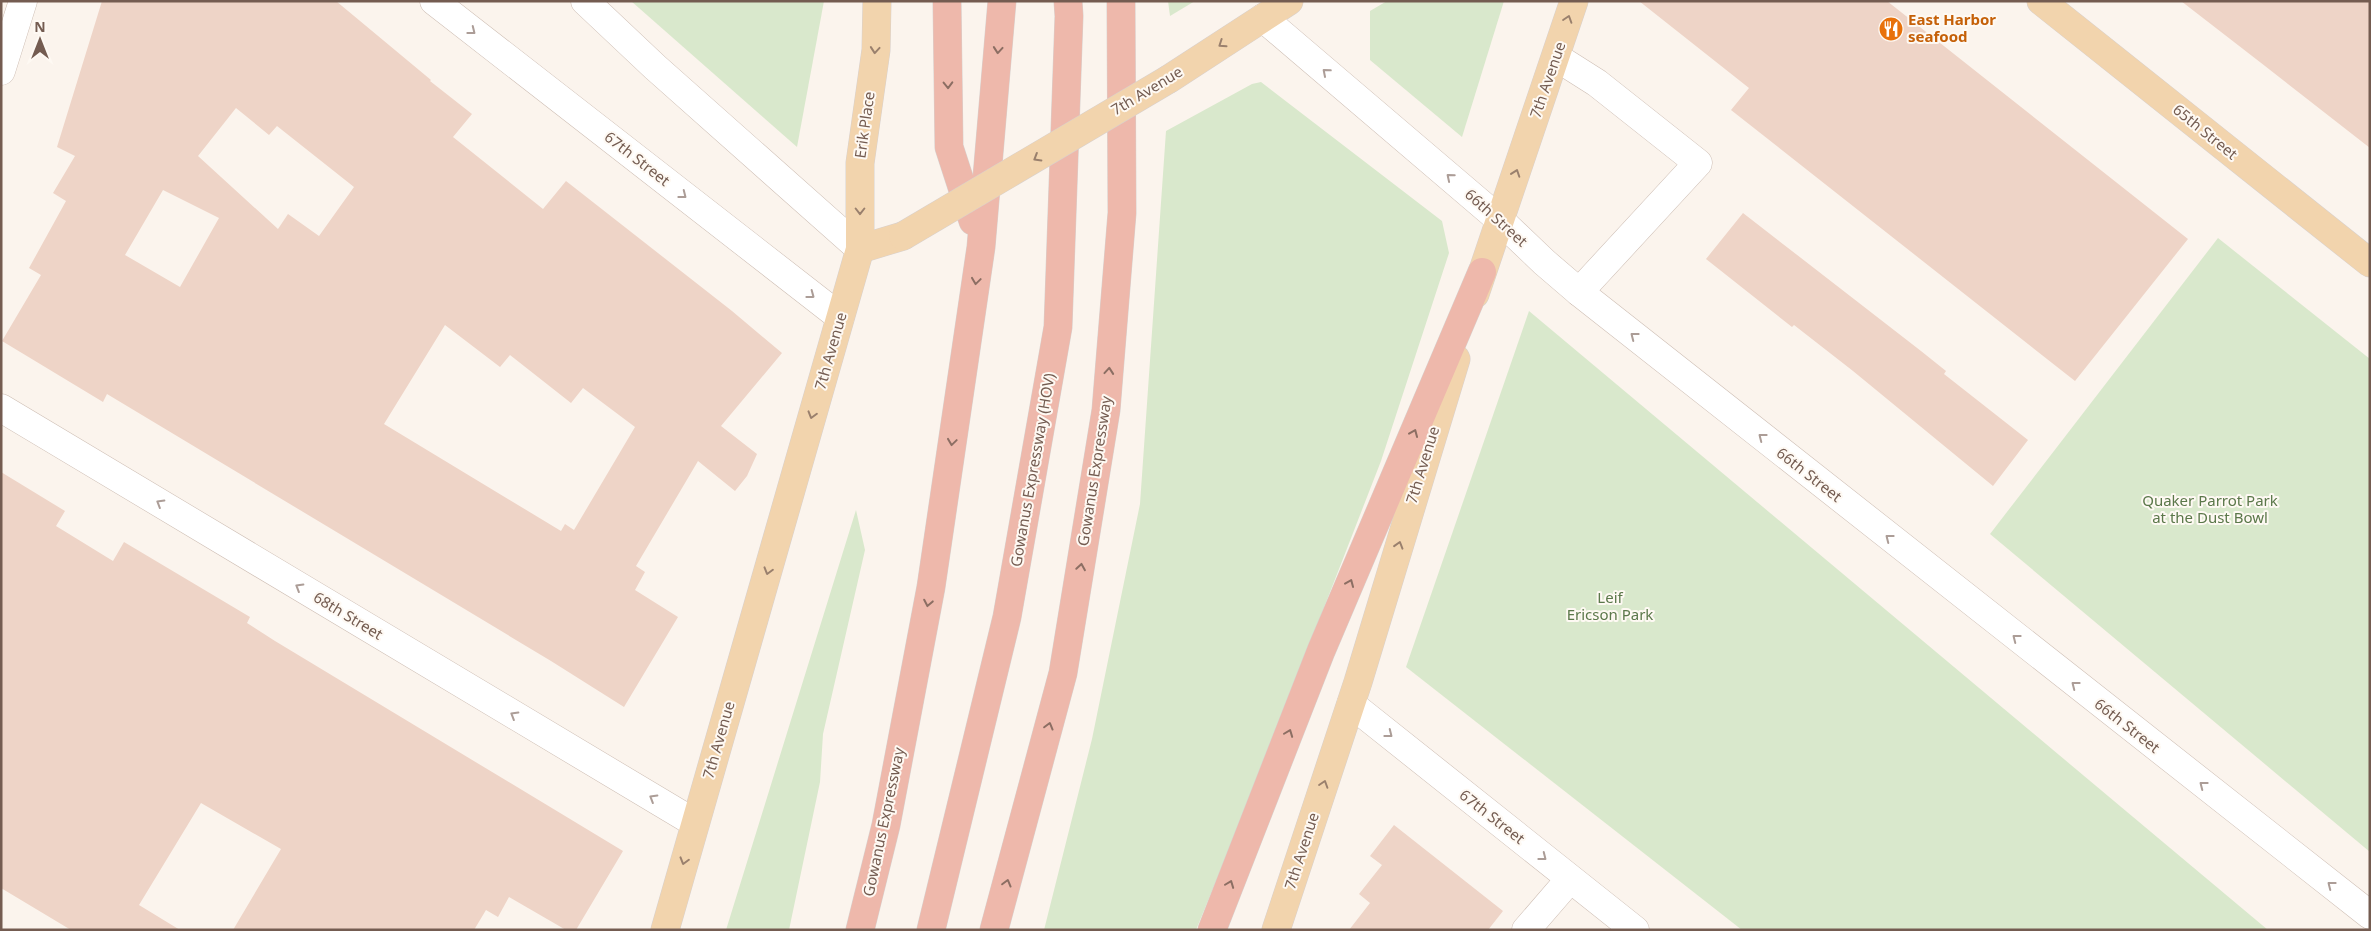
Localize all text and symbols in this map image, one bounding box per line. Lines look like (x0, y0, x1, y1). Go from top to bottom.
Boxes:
place label: East Harbor seafood (1908, 9, 1996, 46)
north arrow (15, 15, 65, 65)
one-way arrow (1562, 16, 1572, 24)
restaurant icon: East Harbor seafood (1878, 16, 1904, 42)
text: N (34, 17, 46, 36)
one-way arrow (466, 26, 475, 34)
one-way arrow (1218, 38, 1227, 47)
street label: 7th Avenue (1525, 39, 1570, 121)
one-way arrow (870, 46, 881, 54)
one-way arrow (993, 46, 1004, 54)
street label: 7th Avenue (1107, 61, 1186, 119)
one-way arrow (1322, 69, 1331, 78)
one-way arrow (943, 82, 953, 89)
street label: Erik Place (849, 90, 879, 160)
street label: 65th Street (2169, 99, 2243, 164)
street label: 67th Street (601, 126, 675, 190)
one-way arrow (1033, 151, 1042, 161)
one-way arrow (1510, 170, 1520, 178)
one-way arrow (1446, 173, 1455, 182)
street label: 66th Street (1461, 184, 1533, 251)
one-way arrow (677, 190, 686, 198)
one-way arrow (855, 208, 865, 216)
one-way arrow (972, 277, 982, 286)
one-way arrow (806, 290, 815, 299)
street label: 7th Avenue (809, 310, 851, 392)
one-way arrow (1630, 333, 1640, 342)
one-way arrow (1104, 367, 1115, 375)
street label: Gowanus Expressway (HOV) (1005, 371, 1059, 568)
street label: Gowanus Expressway (1072, 394, 1116, 547)
one-way arrow (808, 410, 818, 418)
street label: 7th Avenue (1401, 424, 1443, 506)
one-way arrow (1407, 429, 1418, 438)
one-way arrow (1758, 433, 1767, 442)
one-way arrow (948, 438, 958, 446)
street label: 66th Street (1773, 442, 1847, 506)
park label: Quaker Parrot Park at the Dust Bowl (2142, 490, 2278, 527)
one-way arrow (156, 500, 165, 510)
one-way arrow (1886, 535, 1895, 543)
one-way arrow (1394, 542, 1404, 550)
one-way arrow (1075, 562, 1085, 571)
one-way arrow (763, 566, 773, 574)
one-way arrow (1344, 579, 1354, 587)
one-way arrow (296, 583, 305, 593)
street label: 68th Street (310, 587, 387, 644)
park label: Leif Ericson Park (1567, 587, 1653, 624)
one-way arrow (923, 598, 934, 607)
one-way arrow (2013, 635, 2022, 644)
one-way arrow (2071, 682, 2081, 691)
street label: 66th Street (2091, 693, 2165, 757)
street label: 7th Avenue (697, 699, 739, 781)
one-way arrow (510, 711, 519, 721)
one-way arrow (1043, 721, 1054, 730)
one-way arrow (1283, 729, 1293, 738)
one-way arrow (1383, 729, 1392, 737)
street label: Gowanus Expressway (857, 745, 909, 898)
one-way arrow (1319, 780, 1329, 788)
one-way arrow (2199, 782, 2209, 791)
street label: 67th Street (1456, 784, 1530, 848)
one-way arrow (650, 795, 659, 805)
street label: 7th Avenue (1279, 810, 1323, 892)
one-way arrow (1537, 852, 1546, 860)
one-way arrow (680, 857, 690, 865)
one-way arrow (1001, 878, 1012, 887)
one-way arrow (1223, 880, 1234, 889)
one-way arrow (2328, 883, 2337, 891)

